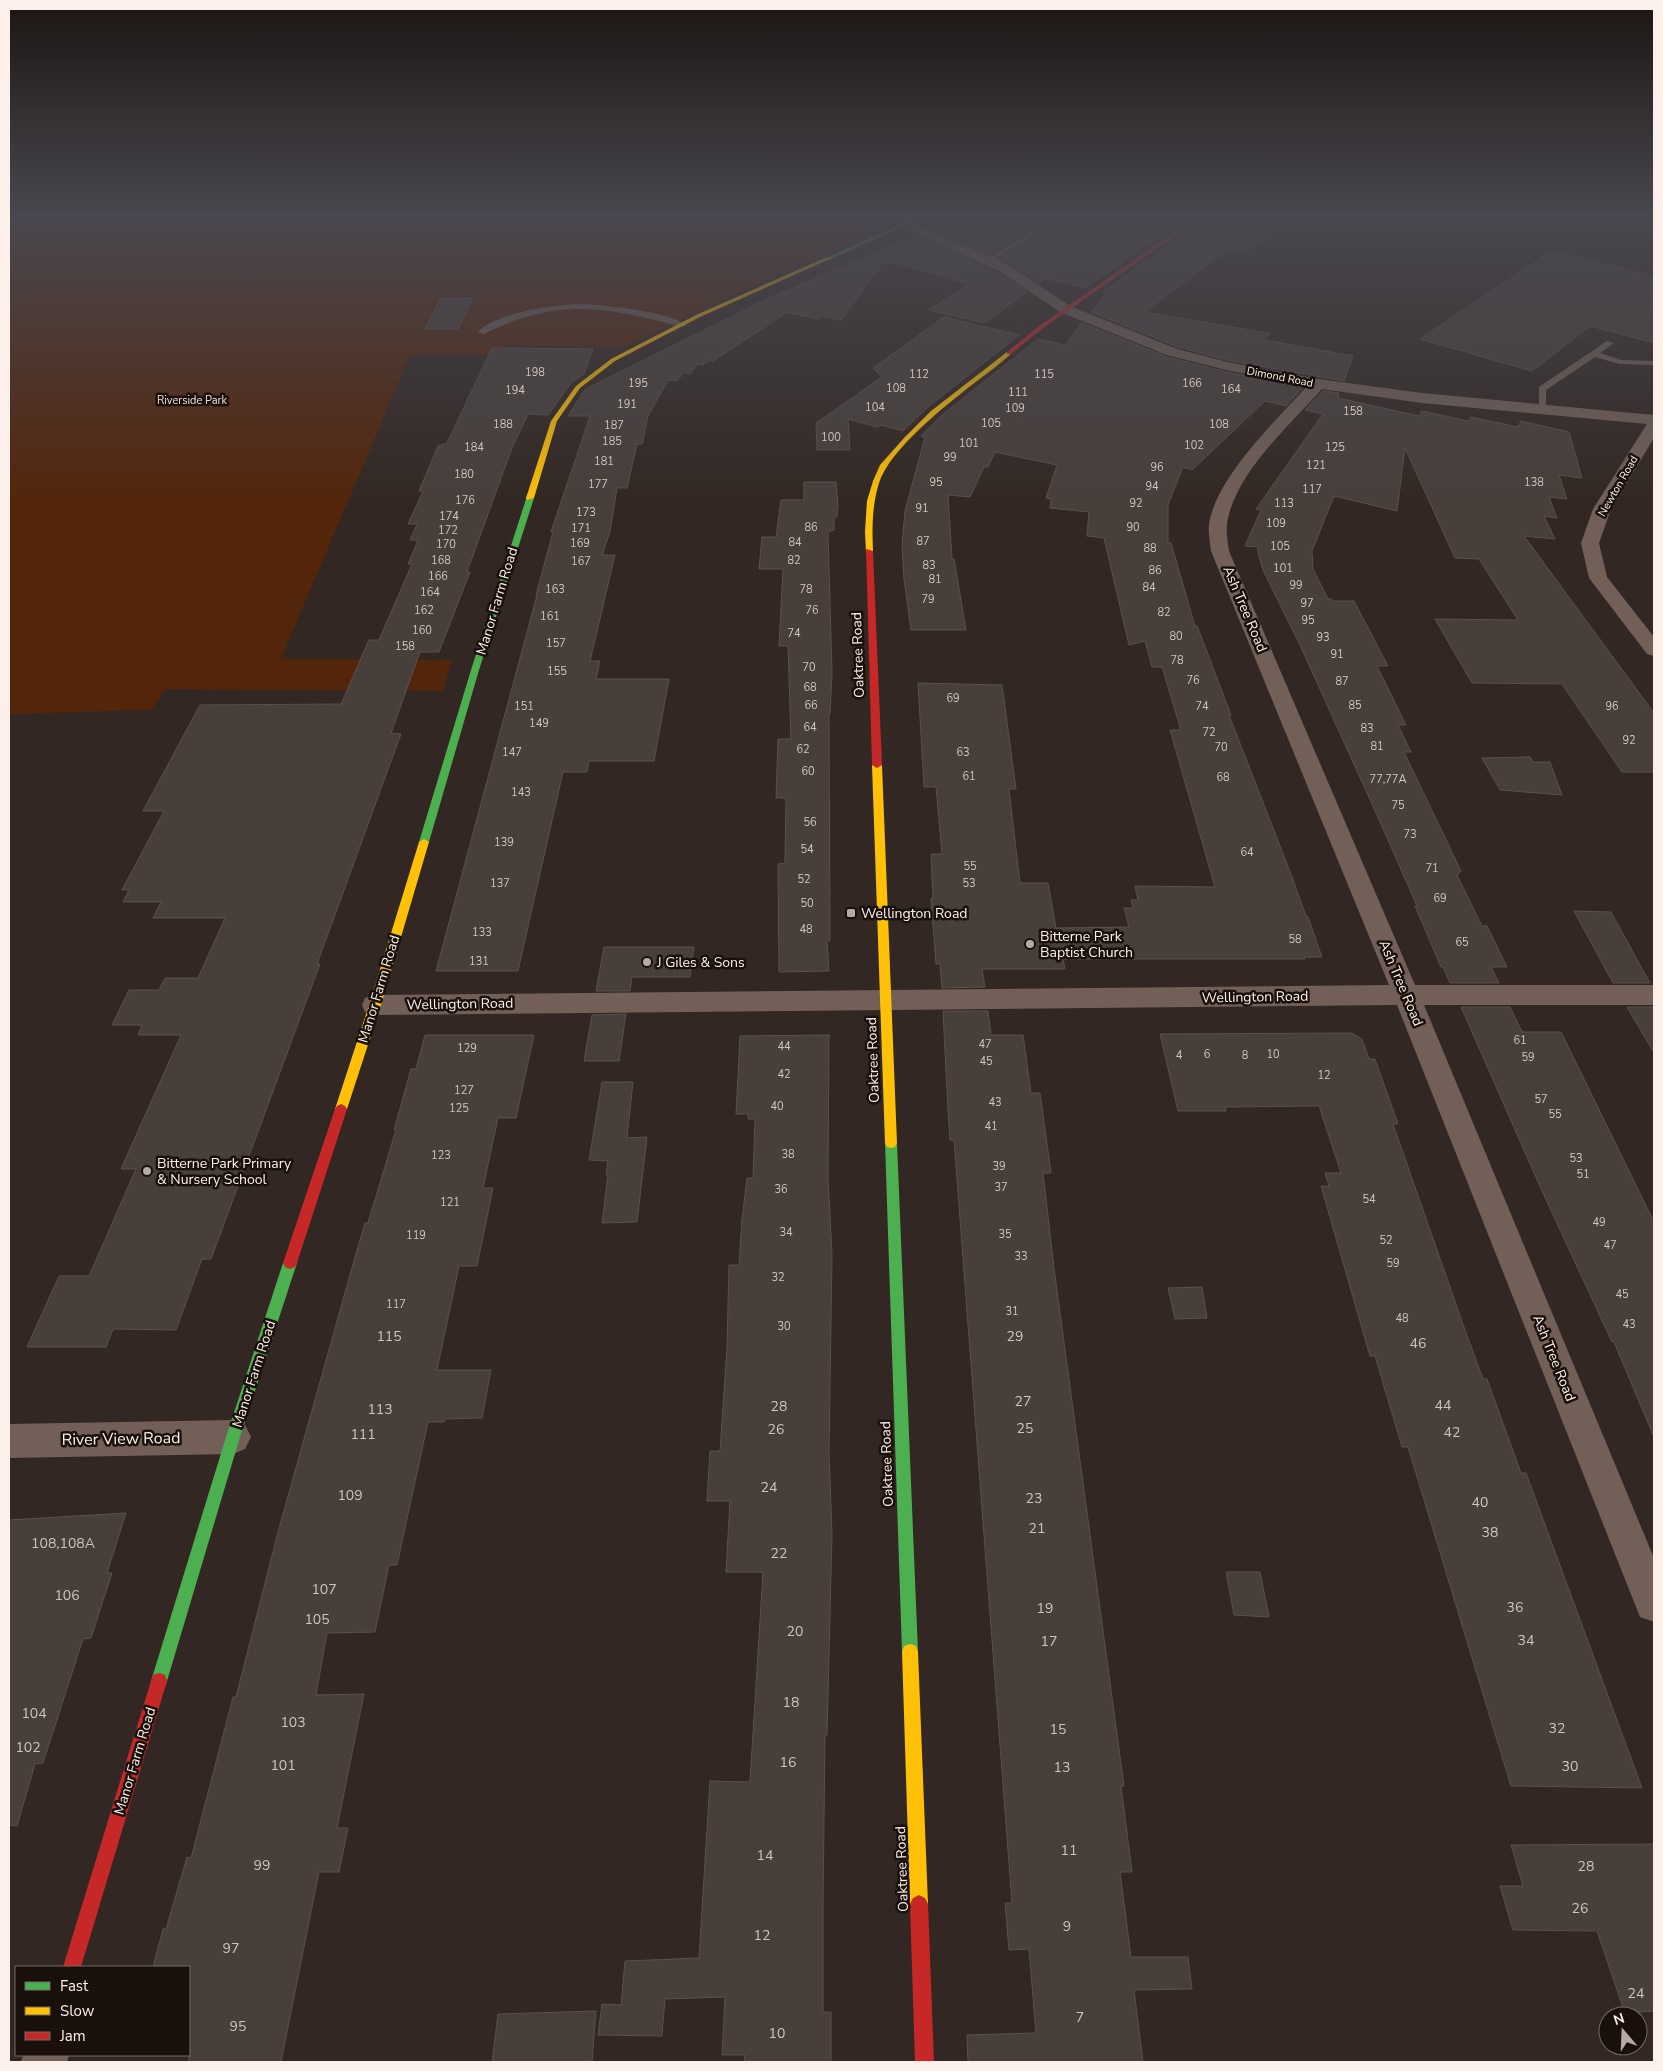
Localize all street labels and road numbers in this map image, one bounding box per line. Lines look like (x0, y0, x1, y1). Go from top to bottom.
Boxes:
street label: Dimond Road (1246, 363, 1314, 391)
street label: Newton Road (1595, 453, 1641, 519)
street label: Manor Farm Road (472, 545, 522, 657)
street label: Ash Tree Road (1218, 563, 1272, 655)
street label: Oaktree Road (847, 612, 869, 698)
street label: Manor Farm Road (354, 933, 404, 1045)
street label: Ash Tree Road (1374, 937, 1428, 1029)
street label: Wellington Road (1202, 987, 1308, 1007)
street label: Wellington Road (407, 994, 513, 1014)
street label: Oaktree Road (862, 1017, 884, 1103)
street label: Ash Tree Road (1528, 1312, 1580, 1404)
street label: Manor Farm Road (228, 1318, 280, 1430)
street label: Oaktree Road (876, 1421, 898, 1507)
street label: River View Road (61, 1427, 181, 1451)
street label: Manor Farm Road (110, 1705, 160, 1817)
street label: Oaktree Road (891, 1826, 913, 1912)

